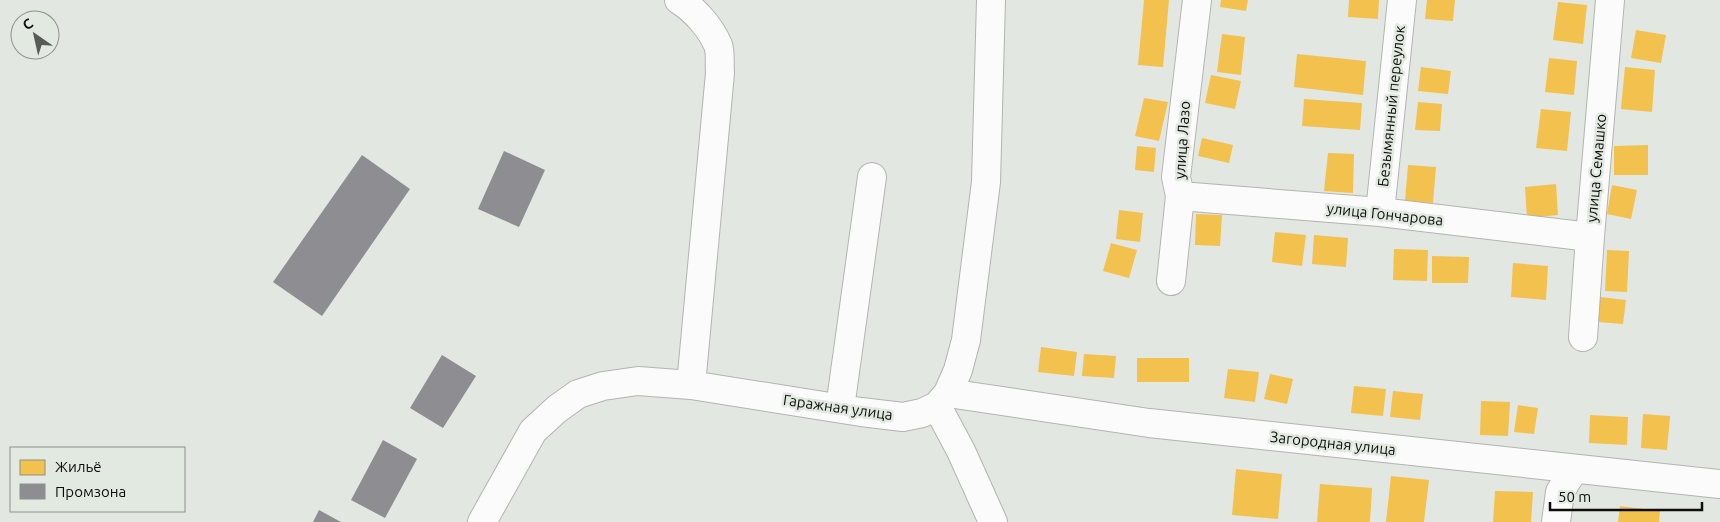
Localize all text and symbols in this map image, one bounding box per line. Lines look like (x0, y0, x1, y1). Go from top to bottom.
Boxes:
north arrow (10, 10, 60, 60)
text: С (20, 15, 36, 33)
street label: Безымянный переулок (1374, 24, 1408, 187)
street label: улица Лазо (1171, 100, 1193, 180)
street label: улица Семашко (1583, 113, 1609, 223)
street label: улица Гончарова (1326, 199, 1444, 229)
street label: Гаражная улица (782, 391, 894, 423)
street label: Загородная улица (1269, 428, 1397, 458)
legend (10, 447, 185, 512)
text: Жильё (55, 458, 102, 475)
scale bar (1550, 480, 1702, 512)
text: Промзона (55, 483, 126, 500)
text: 50 m (1558, 488, 1591, 505)

